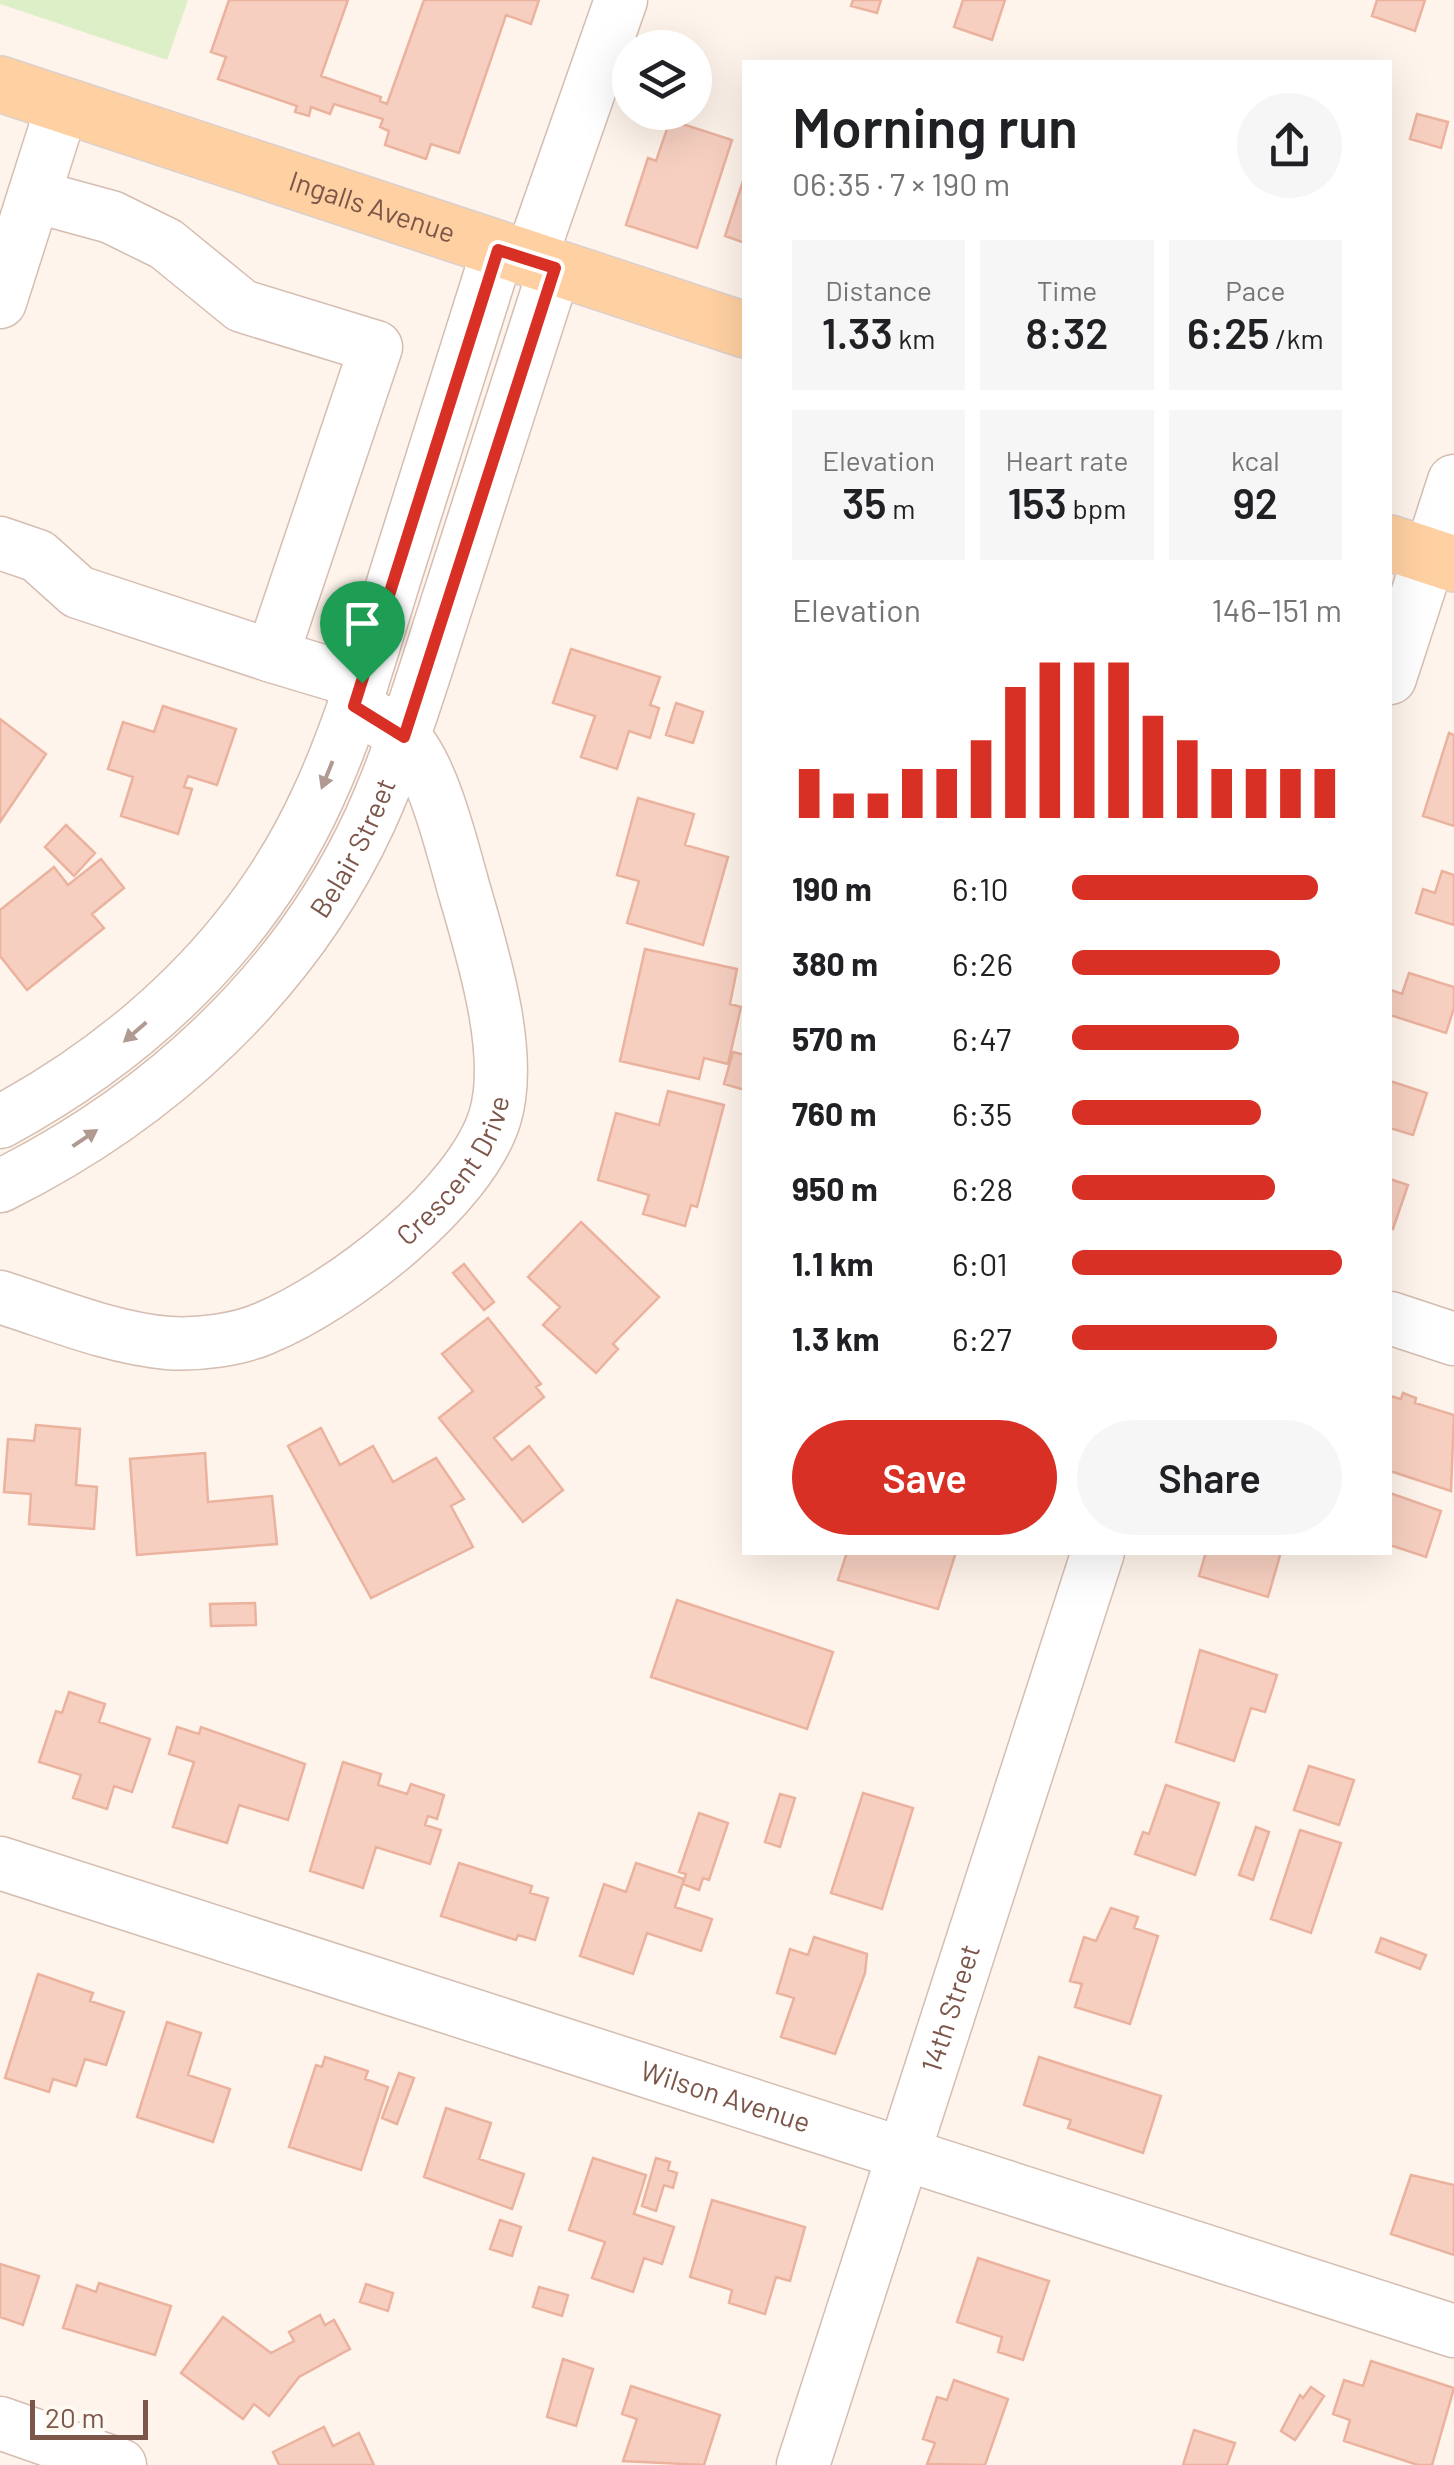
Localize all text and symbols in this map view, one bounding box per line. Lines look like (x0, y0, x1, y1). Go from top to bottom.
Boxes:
map controls (612, 30, 712, 130)
button: layers (612, 30, 712, 130)
text: Morning run (792, 93, 1078, 159)
button: share (1237, 93, 1342, 198)
street label: Ingalls Avenue (285, 163, 460, 249)
text: 06:35 · 7 × 190 m (792, 164, 1010, 202)
text: Distance (825, 273, 932, 307)
text: Time (1037, 273, 1097, 307)
text: Pace (1225, 273, 1285, 307)
text: 1.33 (822, 307, 893, 357)
text: 8:32 (1026, 307, 1108, 357)
text: 6:25 (1187, 307, 1270, 357)
text: km (893, 321, 936, 355)
text: /km (1270, 321, 1324, 355)
text: Elevation (822, 443, 935, 477)
text: Heart rate (1006, 443, 1128, 477)
text: kcal (1231, 443, 1280, 477)
text: 35 (842, 477, 887, 527)
text: 153 (1008, 477, 1067, 527)
text: 92 (1233, 477, 1278, 527)
text: m (887, 491, 915, 525)
text: bpm (1067, 491, 1126, 525)
pin (320, 581, 405, 684)
text: Elevation (792, 590, 921, 628)
text: 146–151 m (1211, 590, 1342, 628)
icon: arrive (335, 596, 390, 651)
one-way arrow (318, 760, 334, 790)
street label: Belair Street (302, 773, 402, 924)
text: 190 m (792, 869, 872, 907)
text: 6:10 (952, 869, 1009, 907)
text: 380 m (792, 944, 878, 982)
text: 6:26 (952, 944, 1013, 982)
text: 570 m (792, 1019, 876, 1057)
text: 6:47 (952, 1019, 1011, 1057)
one-way arrow (122, 1021, 147, 1043)
street label: Crescent Drive (389, 1093, 515, 1252)
text: 760 m (792, 1094, 876, 1132)
text: 6:35 (952, 1094, 1012, 1132)
one-way arrow (72, 1129, 99, 1148)
text: 950 m (792, 1169, 878, 1207)
text: 6:28 (952, 1169, 1013, 1207)
text: 1.1 km (792, 1244, 873, 1282)
text: 6:01 (952, 1244, 1008, 1282)
text: 1.3 km (792, 1319, 879, 1357)
text: 6:27 (952, 1319, 1012, 1357)
button: Save (792, 1420, 1057, 1535)
button: Share (1077, 1420, 1342, 1535)
street label: 14th Street (913, 1940, 986, 2076)
street label: Wilson Avenue (636, 2052, 815, 2139)
scale bar (30, 2395, 148, 2440)
text: 20 m (45, 2400, 105, 2434)

